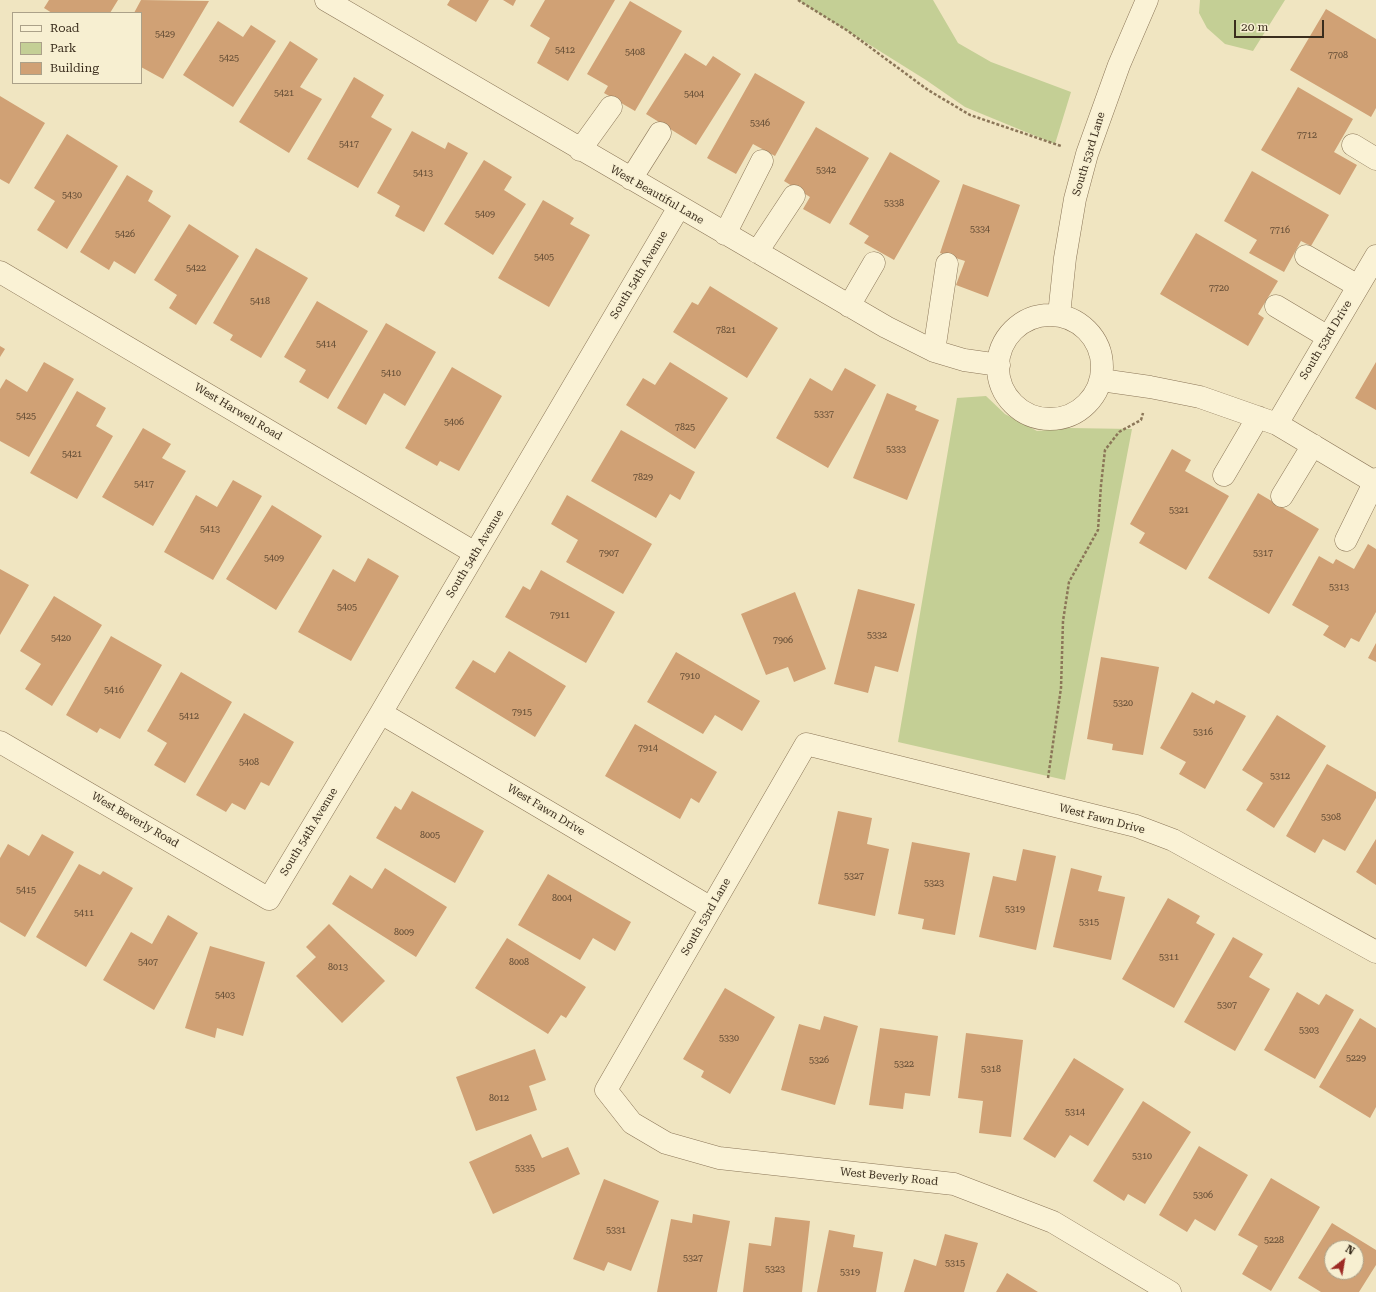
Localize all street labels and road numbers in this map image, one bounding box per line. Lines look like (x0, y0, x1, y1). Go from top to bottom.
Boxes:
street label: South 53rd Lane (1070, 110, 1108, 198)
street label: West Beautiful Lane (608, 163, 706, 227)
street label: South 54th Avenue (607, 229, 671, 321)
street label: South 53rd Drive (1297, 298, 1355, 382)
street label: West Harwell Road (192, 381, 284, 443)
street label: South 54th Avenue (443, 508, 507, 600)
street label: West Fawn Drive (505, 782, 587, 838)
street label: South 54th Avenue (277, 786, 341, 878)
street label: West Beverly Road (89, 790, 181, 850)
street label: West Fawn Drive (1058, 801, 1146, 837)
street label: South 53rd Lane (678, 876, 734, 958)
street label: West Beverly Road (839, 1165, 939, 1189)

